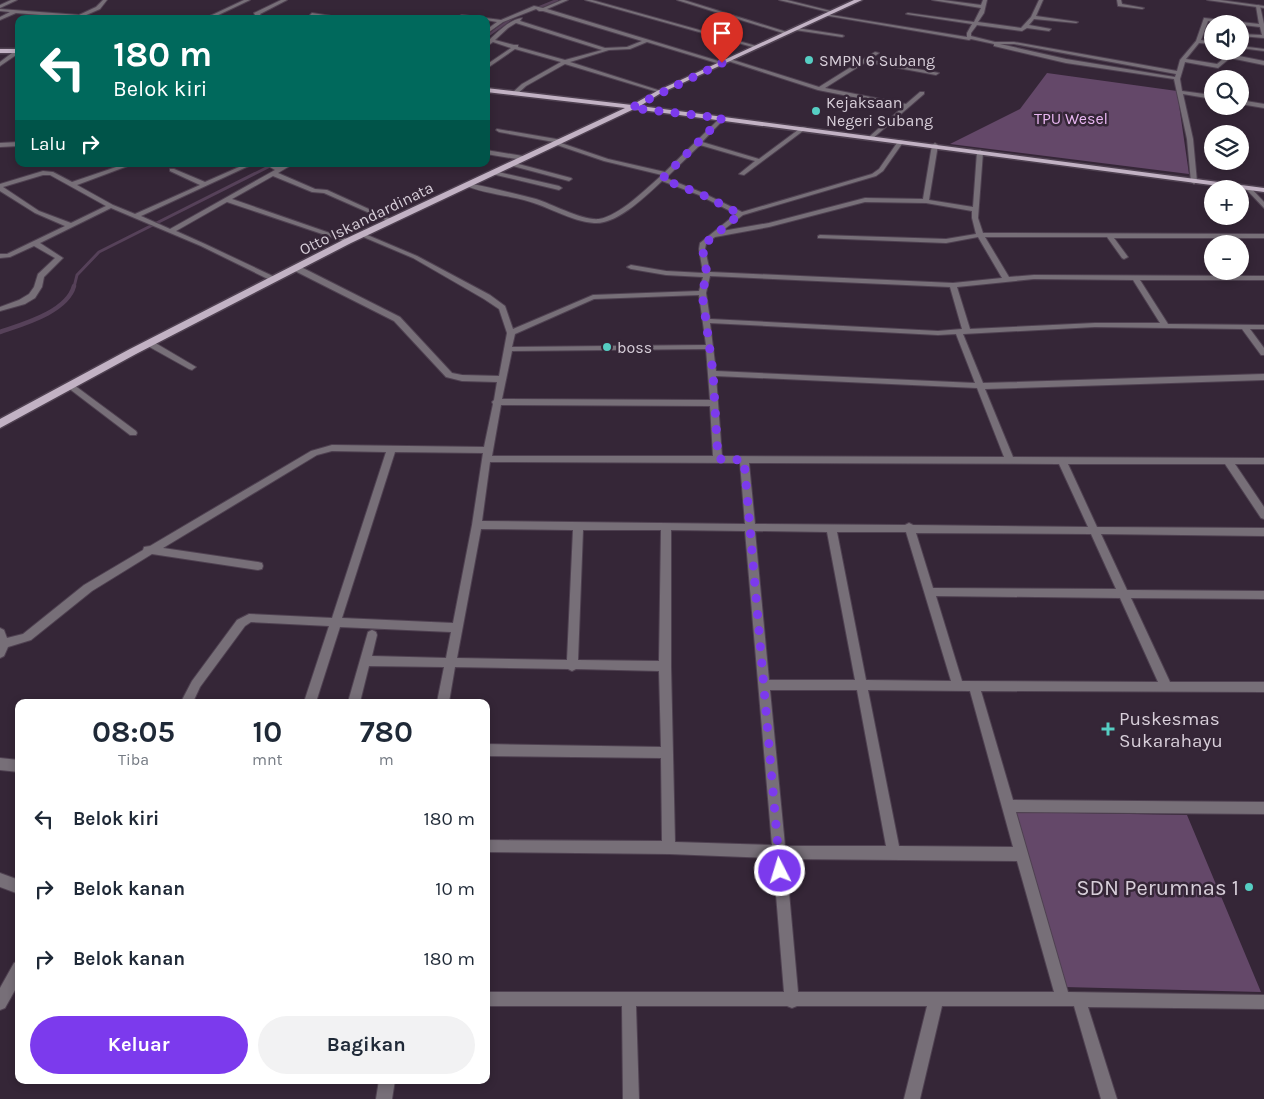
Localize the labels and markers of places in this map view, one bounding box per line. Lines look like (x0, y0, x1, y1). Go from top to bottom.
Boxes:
pin (701, 12, 743, 63)
place label: SMPN 6 Subang (819, 51, 935, 70)
marker: SMPN 6 Subang (803, 54, 815, 66)
place label: Kejaksaan Negeri Subang (826, 93, 933, 130)
marker: Kejaksaan Negeri Subang (810, 105, 822, 117)
place label: boss (617, 338, 652, 357)
marker: boss (601, 341, 613, 353)
place label: Puskesmas Sukarahayu (1119, 708, 1223, 752)
marker: Puskesmas Sukarahayu (1101, 722, 1115, 736)
place label: SDN Perumnas 1 (1076, 875, 1239, 901)
marker: SDN Perumnas 1 (1243, 881, 1255, 893)

